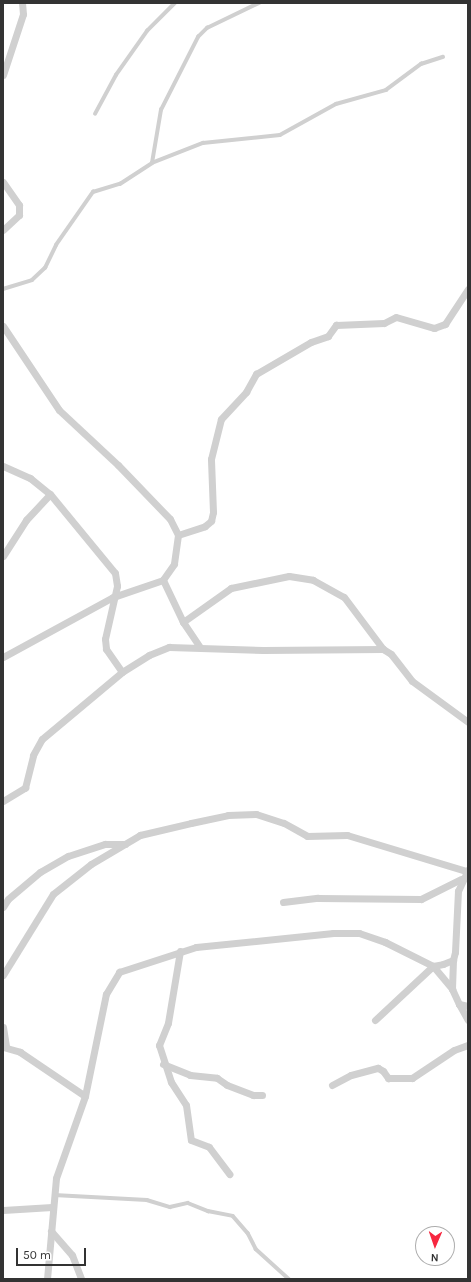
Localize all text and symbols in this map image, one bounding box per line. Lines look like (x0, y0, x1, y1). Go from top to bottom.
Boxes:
north arrow (415, 1226, 455, 1266)
scale bar (18, 1240, 88, 1266)
text: 50 m (23, 1248, 51, 1262)
text: N (430, 1251, 439, 1264)

